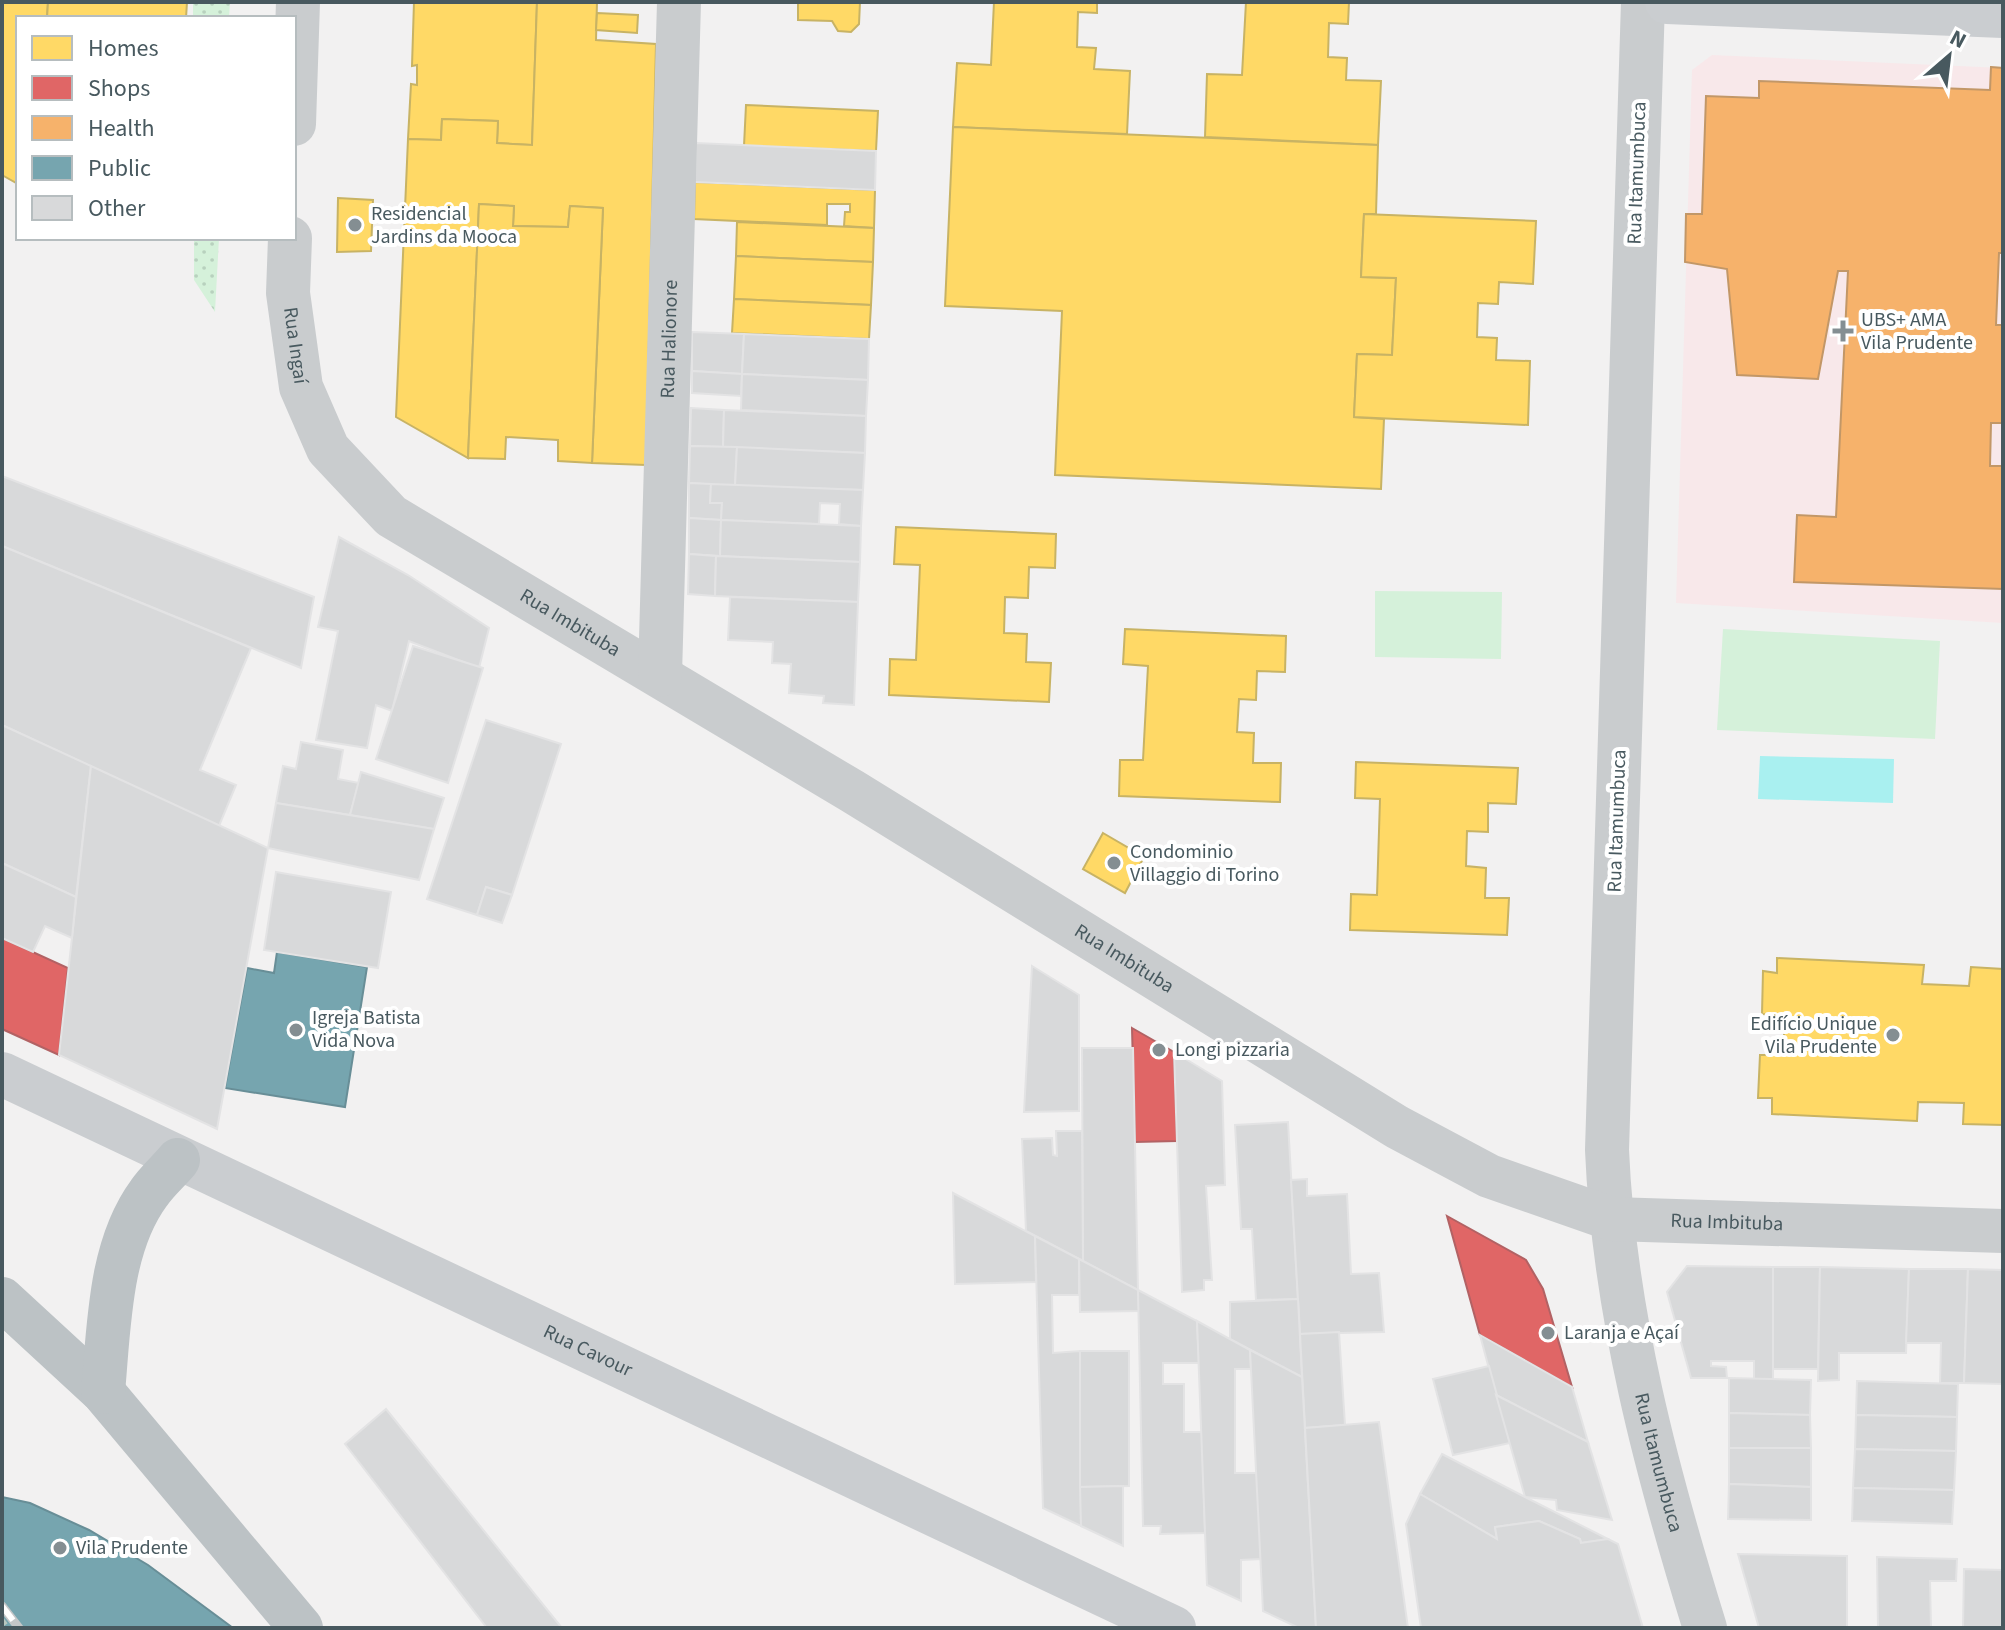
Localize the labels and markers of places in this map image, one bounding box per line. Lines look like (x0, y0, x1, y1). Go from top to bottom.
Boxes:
place label: Residencial Jardins da Mooca (371, 200, 517, 251)
marker: Residencial Jardins da Mooca (346, 216, 364, 234)
place label: UBS+ AMA Vila Prudente (1861, 306, 1973, 357)
marker: UBS+ AMA Vila Prudente (1832, 320, 1854, 342)
place label: Condominio Villaggio di Torino (1130, 838, 1279, 889)
marker: Condominio Villaggio di Torino (1105, 854, 1123, 872)
place label: Igreja Batista Vida Nova (312, 1004, 421, 1055)
place label: Edifício Unique Vila Prudente (1750, 1010, 1877, 1061)
marker: Igreja Batista Vida Nova (287, 1021, 305, 1039)
marker: Edifício Unique Vila Prudente (1884, 1026, 1902, 1044)
place label: Longi pizzaria (1175, 1036, 1290, 1064)
marker: Longi pizzaria (1150, 1041, 1168, 1059)
place label: Laranja e Açaí (1564, 1319, 1680, 1347)
marker: Laranja e Açaí (1539, 1324, 1557, 1342)
place label: Vila Prudente (76, 1534, 188, 1562)
marker: Vila Prudente (51, 1539, 69, 1557)

